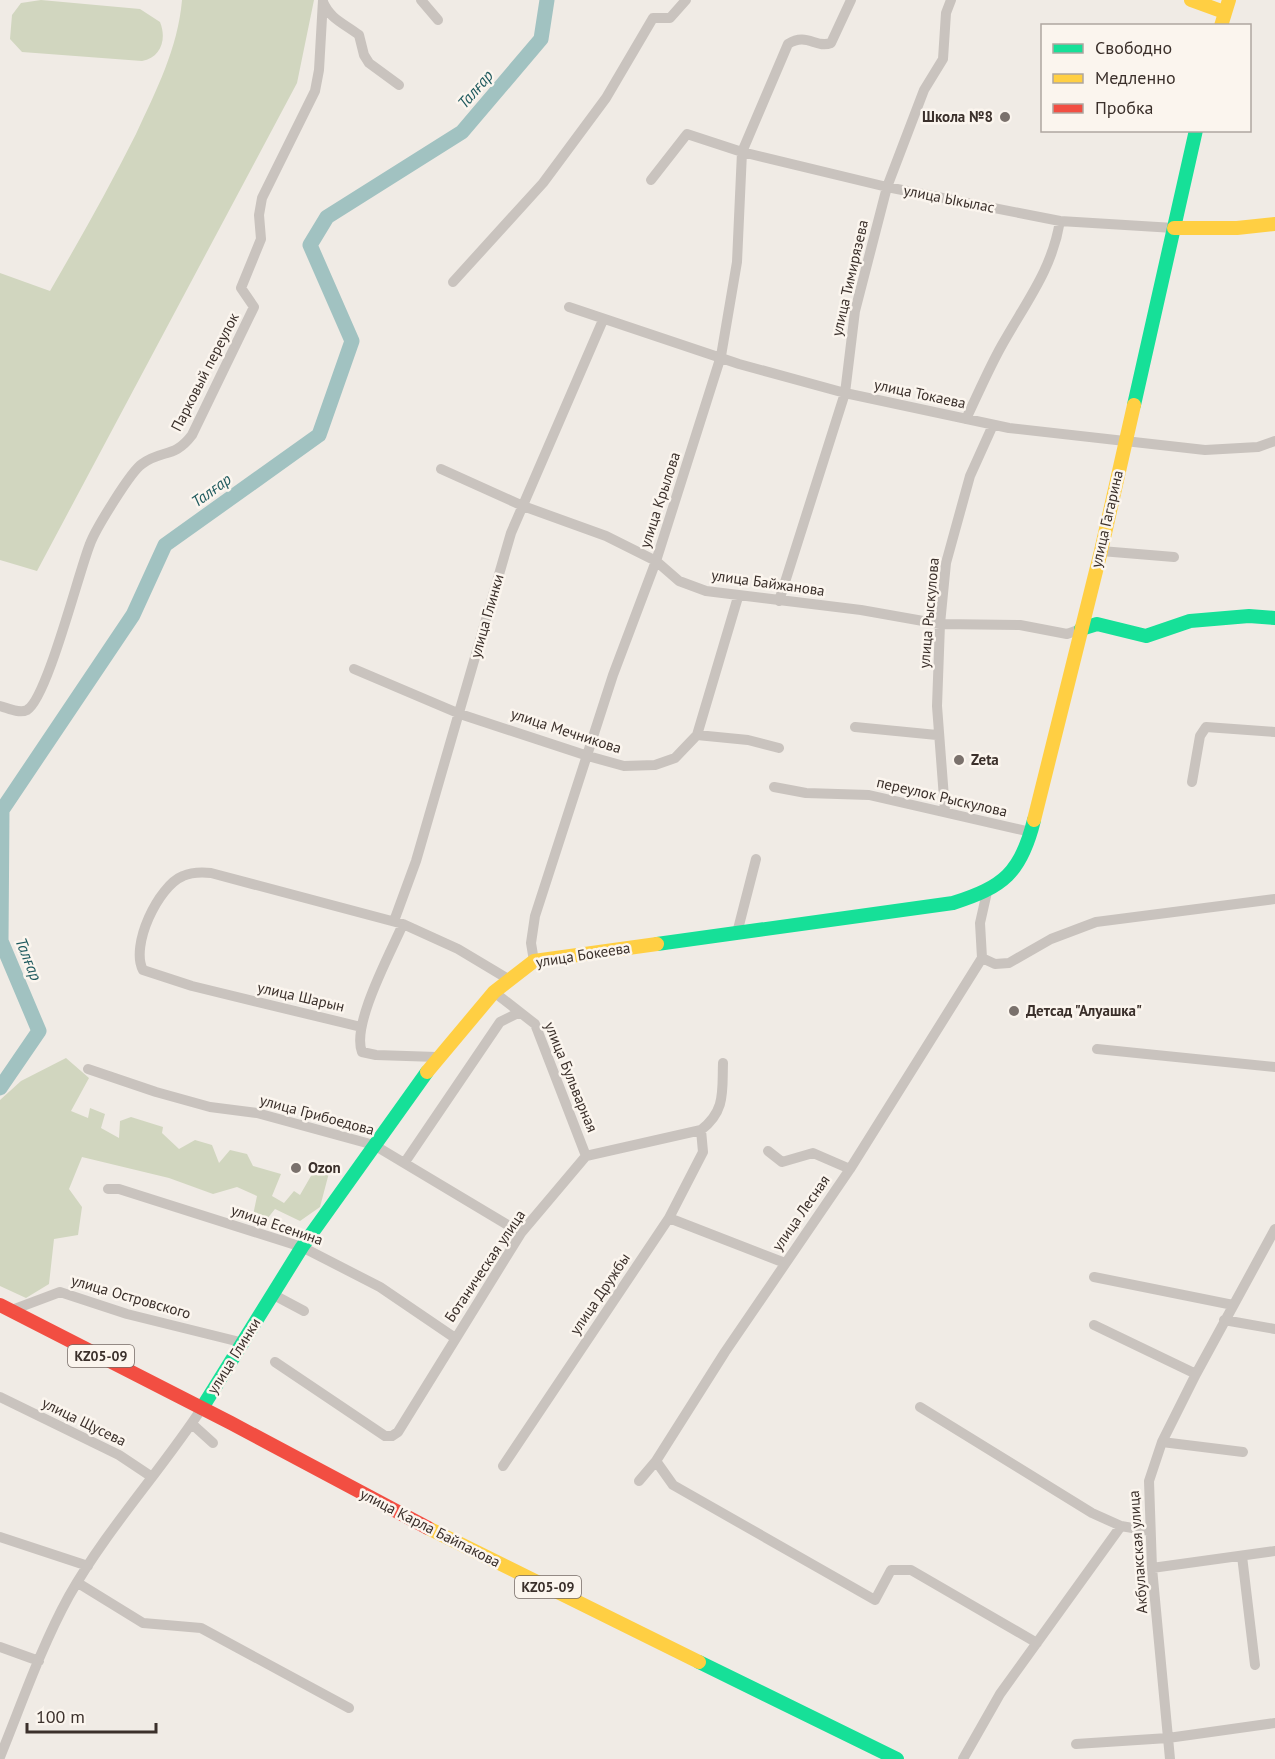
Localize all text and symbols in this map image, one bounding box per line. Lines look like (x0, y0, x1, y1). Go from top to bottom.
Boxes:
legend (1041, 24, 1251, 132)
text: Свободно (1095, 36, 1172, 59)
water label: Талғар (453, 66, 497, 112)
text: Медленно (1095, 66, 1176, 89)
text: Пробка (1095, 96, 1153, 119)
place label: Школа №8 (922, 107, 993, 126)
marker: Школа №8 (998, 110, 1012, 124)
street label: улица Ыкылас (902, 180, 997, 217)
street label: улица Тимирязева (827, 218, 872, 338)
street label: Парковый переулок (166, 308, 243, 434)
street label: улица Токаева (872, 375, 968, 413)
street label: улица Крылова (635, 449, 684, 550)
street label: улица Гагарина (1086, 468, 1127, 569)
water label: Талғар (187, 469, 235, 511)
street label: улица Рыскулова (914, 557, 943, 669)
street label: улица Байжанова (710, 565, 826, 600)
street label: улица Глинки (465, 572, 508, 660)
street label: улица Мечникова (508, 704, 624, 757)
place label: Zeta (971, 750, 999, 769)
marker: Zeta (952, 753, 966, 767)
street label: переулок Рыскулова (875, 772, 1009, 821)
water label: Талғар (11, 935, 47, 983)
street label: улица Бокеева (534, 938, 632, 971)
street label: улица Шарын (256, 977, 347, 1016)
place label: Детсад "Алуашка" (1026, 1001, 1142, 1020)
marker: Детсад "Алуашка" (1007, 1004, 1021, 1018)
street label: улица Бульварная (541, 1019, 602, 1135)
street label: улица Грибоедова (258, 1090, 377, 1139)
place label: Ozon (308, 1158, 341, 1177)
marker: Ozon (289, 1161, 303, 1175)
street label: улица Лесная (767, 1171, 834, 1254)
street label: улица Есенина (229, 1200, 326, 1249)
street label: Ботаническая улица (440, 1206, 529, 1325)
street label: улица Дружбы (565, 1249, 634, 1338)
street label: улица Островского (69, 1270, 193, 1323)
street label: улица Глинки (203, 1314, 265, 1397)
road number: KZ05-09 (68, 1345, 134, 1367)
street label: улица Щусева (39, 1393, 129, 1450)
street label: улица Карла Байпакова (357, 1484, 504, 1571)
street label: Акбулакская улица (1124, 1490, 1151, 1614)
road number: KZ05-09 (515, 1576, 581, 1598)
scale bar (27, 1696, 156, 1734)
text: 100 m (36, 1705, 85, 1728)

